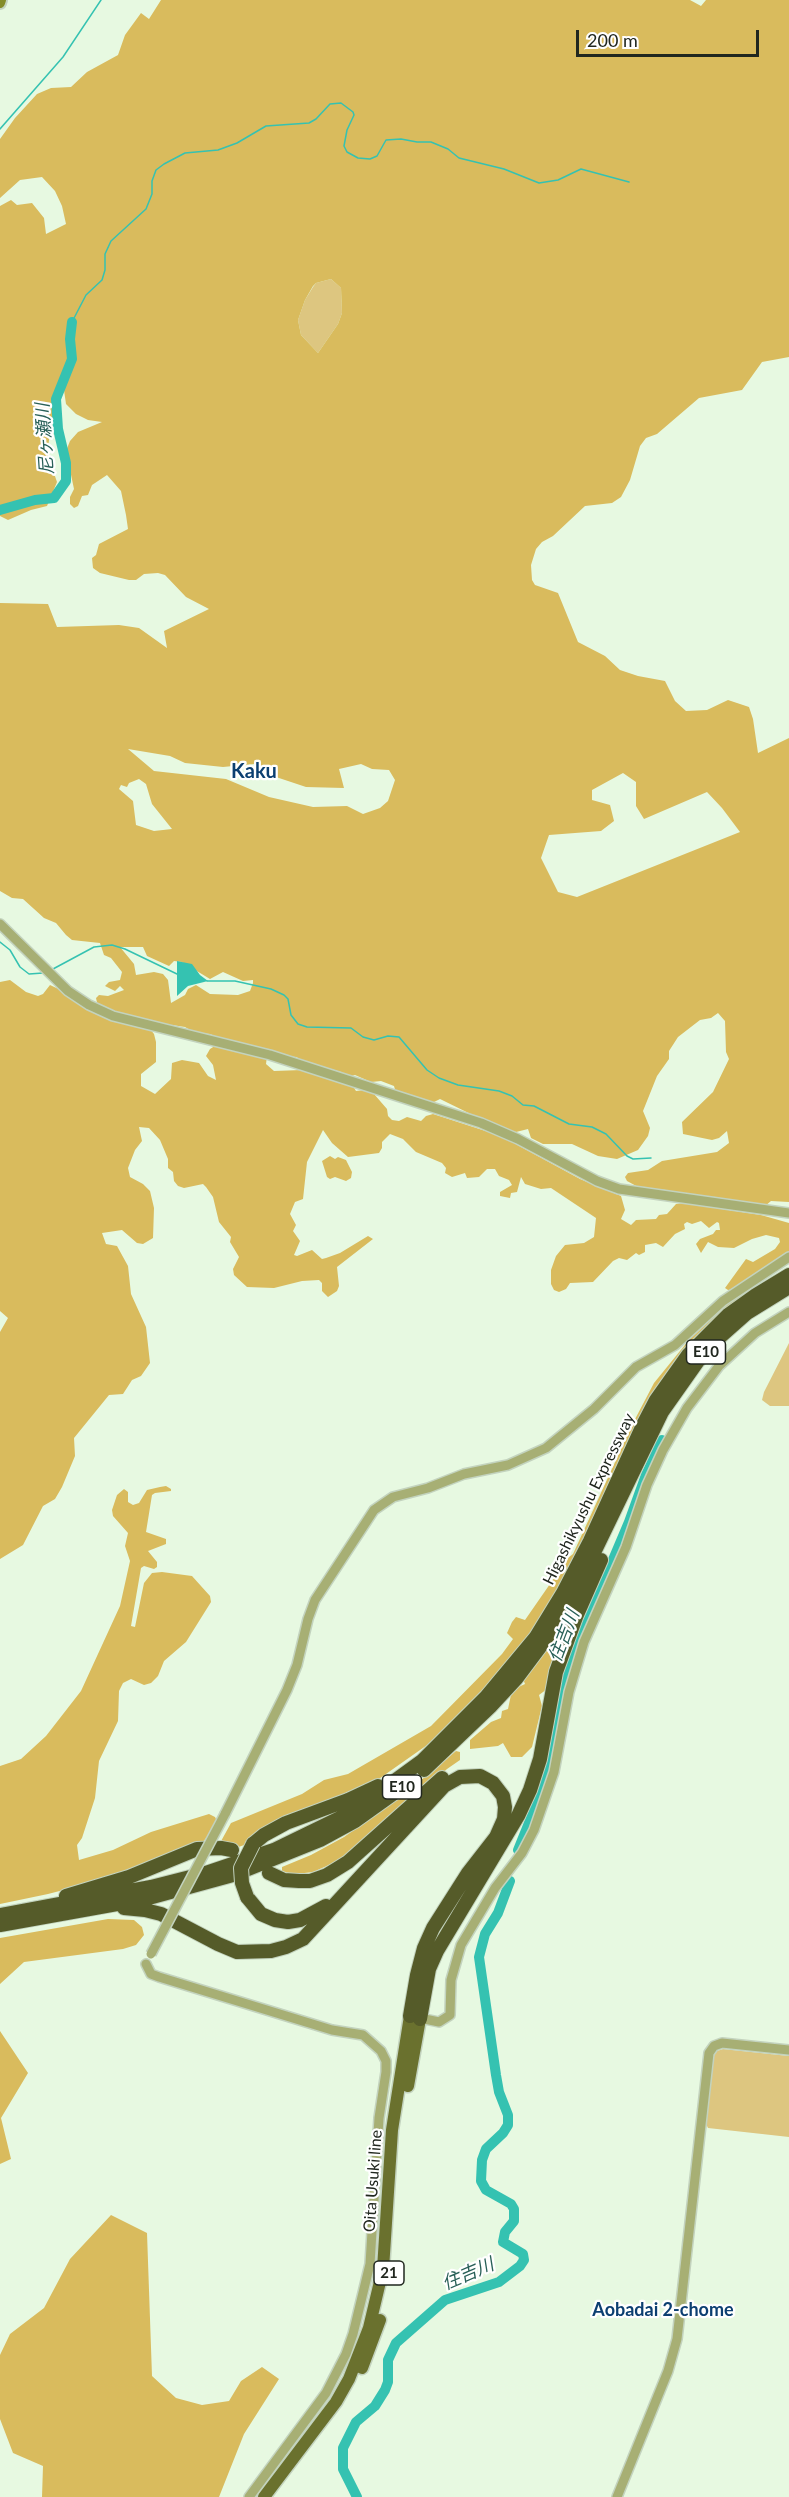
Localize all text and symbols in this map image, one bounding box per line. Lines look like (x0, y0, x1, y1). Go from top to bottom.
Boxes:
scale bar (579, 18, 762, 56)
text: 200 m (587, 29, 638, 51)
water label: 尼ヶ瀬川 (32, 402, 58, 476)
district label: Kaku (231, 760, 277, 784)
road number: E10 (686, 1340, 726, 1364)
street label: Higashikyushu Expressway (539, 1410, 639, 1588)
water label: 住吉川 (544, 1607, 584, 1665)
road number: E10 (382, 1775, 422, 1799)
street label: Oita Usuki line (360, 2129, 386, 2233)
water label: 住吉川 (439, 2254, 497, 2294)
road number: 21 (374, 2261, 404, 2285)
district label: Aobadai 2-chome (592, 2299, 734, 2321)

